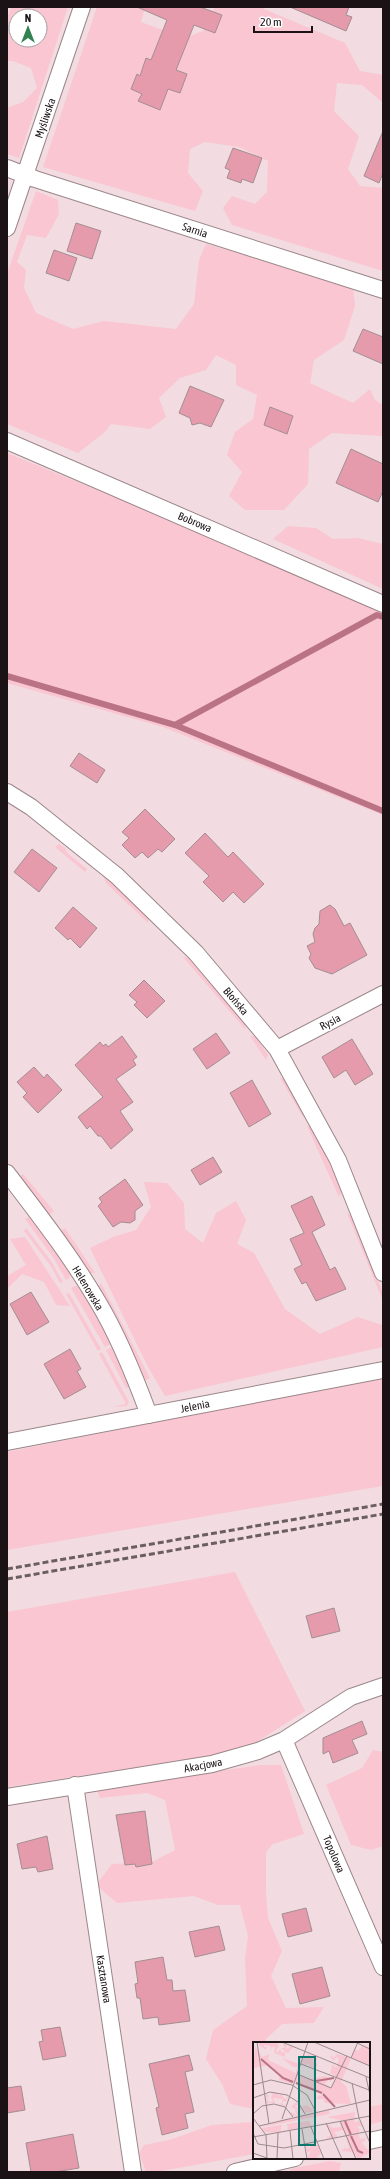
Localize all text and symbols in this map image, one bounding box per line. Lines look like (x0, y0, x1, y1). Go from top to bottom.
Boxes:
north arrow (8, 8, 48, 48)
scale bar (254, 8, 312, 34)
text: N (25, 12, 31, 24)
text: 20 m (260, 15, 282, 29)
street label: Myśliwska (33, 96, 57, 140)
street label: Sarnia (181, 220, 209, 240)
street label: Bobrowa (176, 510, 214, 534)
street label: Błońska (221, 985, 251, 1017)
street label: Rysia (318, 1012, 342, 1032)
street label: Helenowska (70, 1263, 106, 1313)
street label: Jelenia (179, 1397, 211, 1415)
street label: Akacjowa (183, 1755, 223, 1775)
street label: Topolowa (321, 1834, 347, 1874)
street label: Kasztanowa (94, 1954, 114, 2004)
inset map (253, 2042, 370, 2159)

